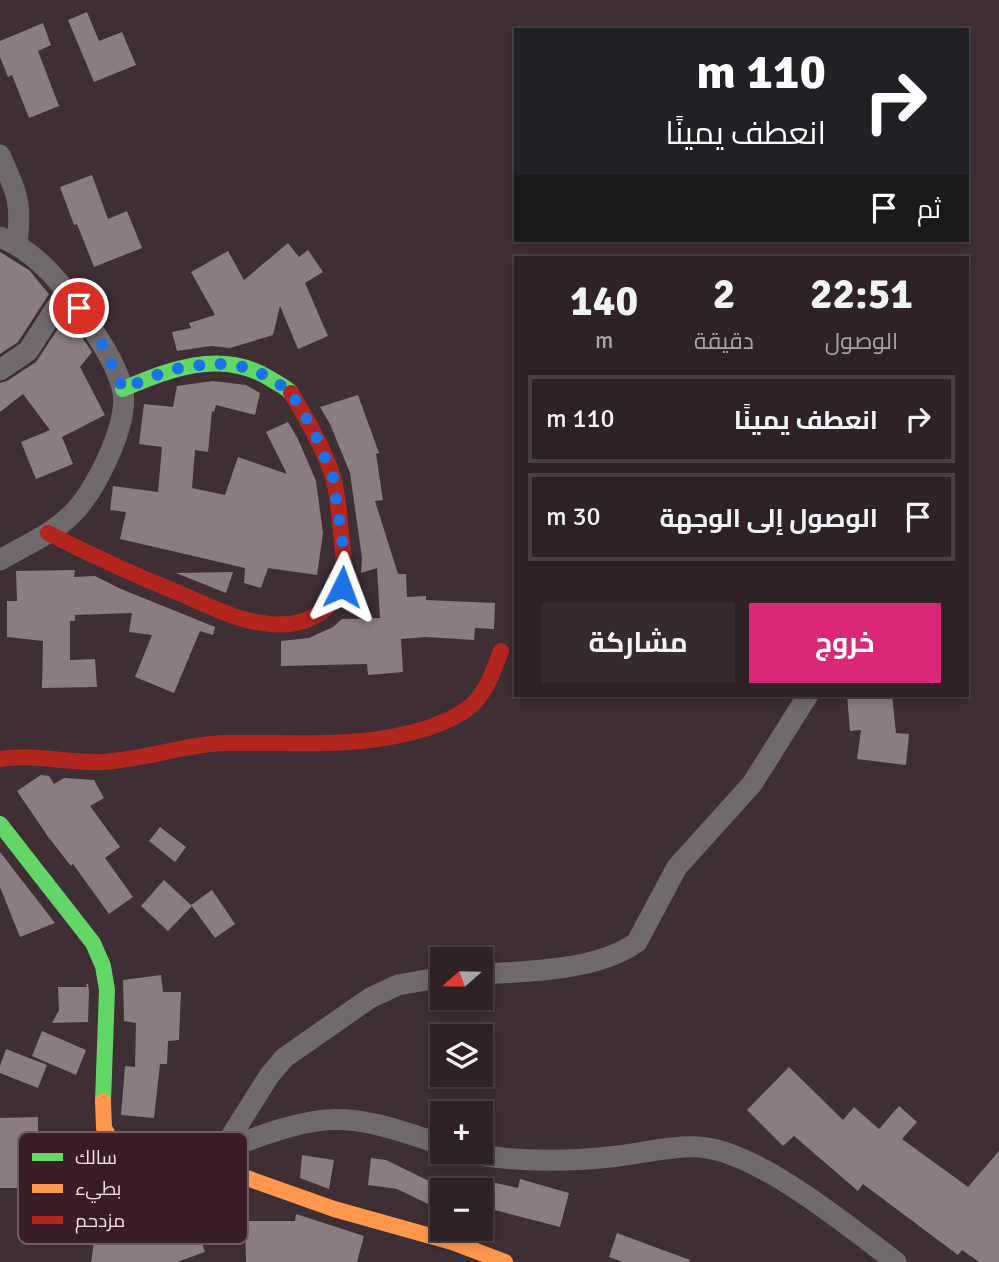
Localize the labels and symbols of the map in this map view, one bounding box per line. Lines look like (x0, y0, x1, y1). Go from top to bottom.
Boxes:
pin (49, 278, 109, 338)
position arrow (305, 550, 379, 624)
north arrow (430, 947, 494, 1010)
legend (18, 1132, 248, 1244)
text: سالك (75, 1146, 117, 1170)
text: بطيء (75, 1177, 121, 1203)
text: مزدحم (75, 1209, 125, 1234)

